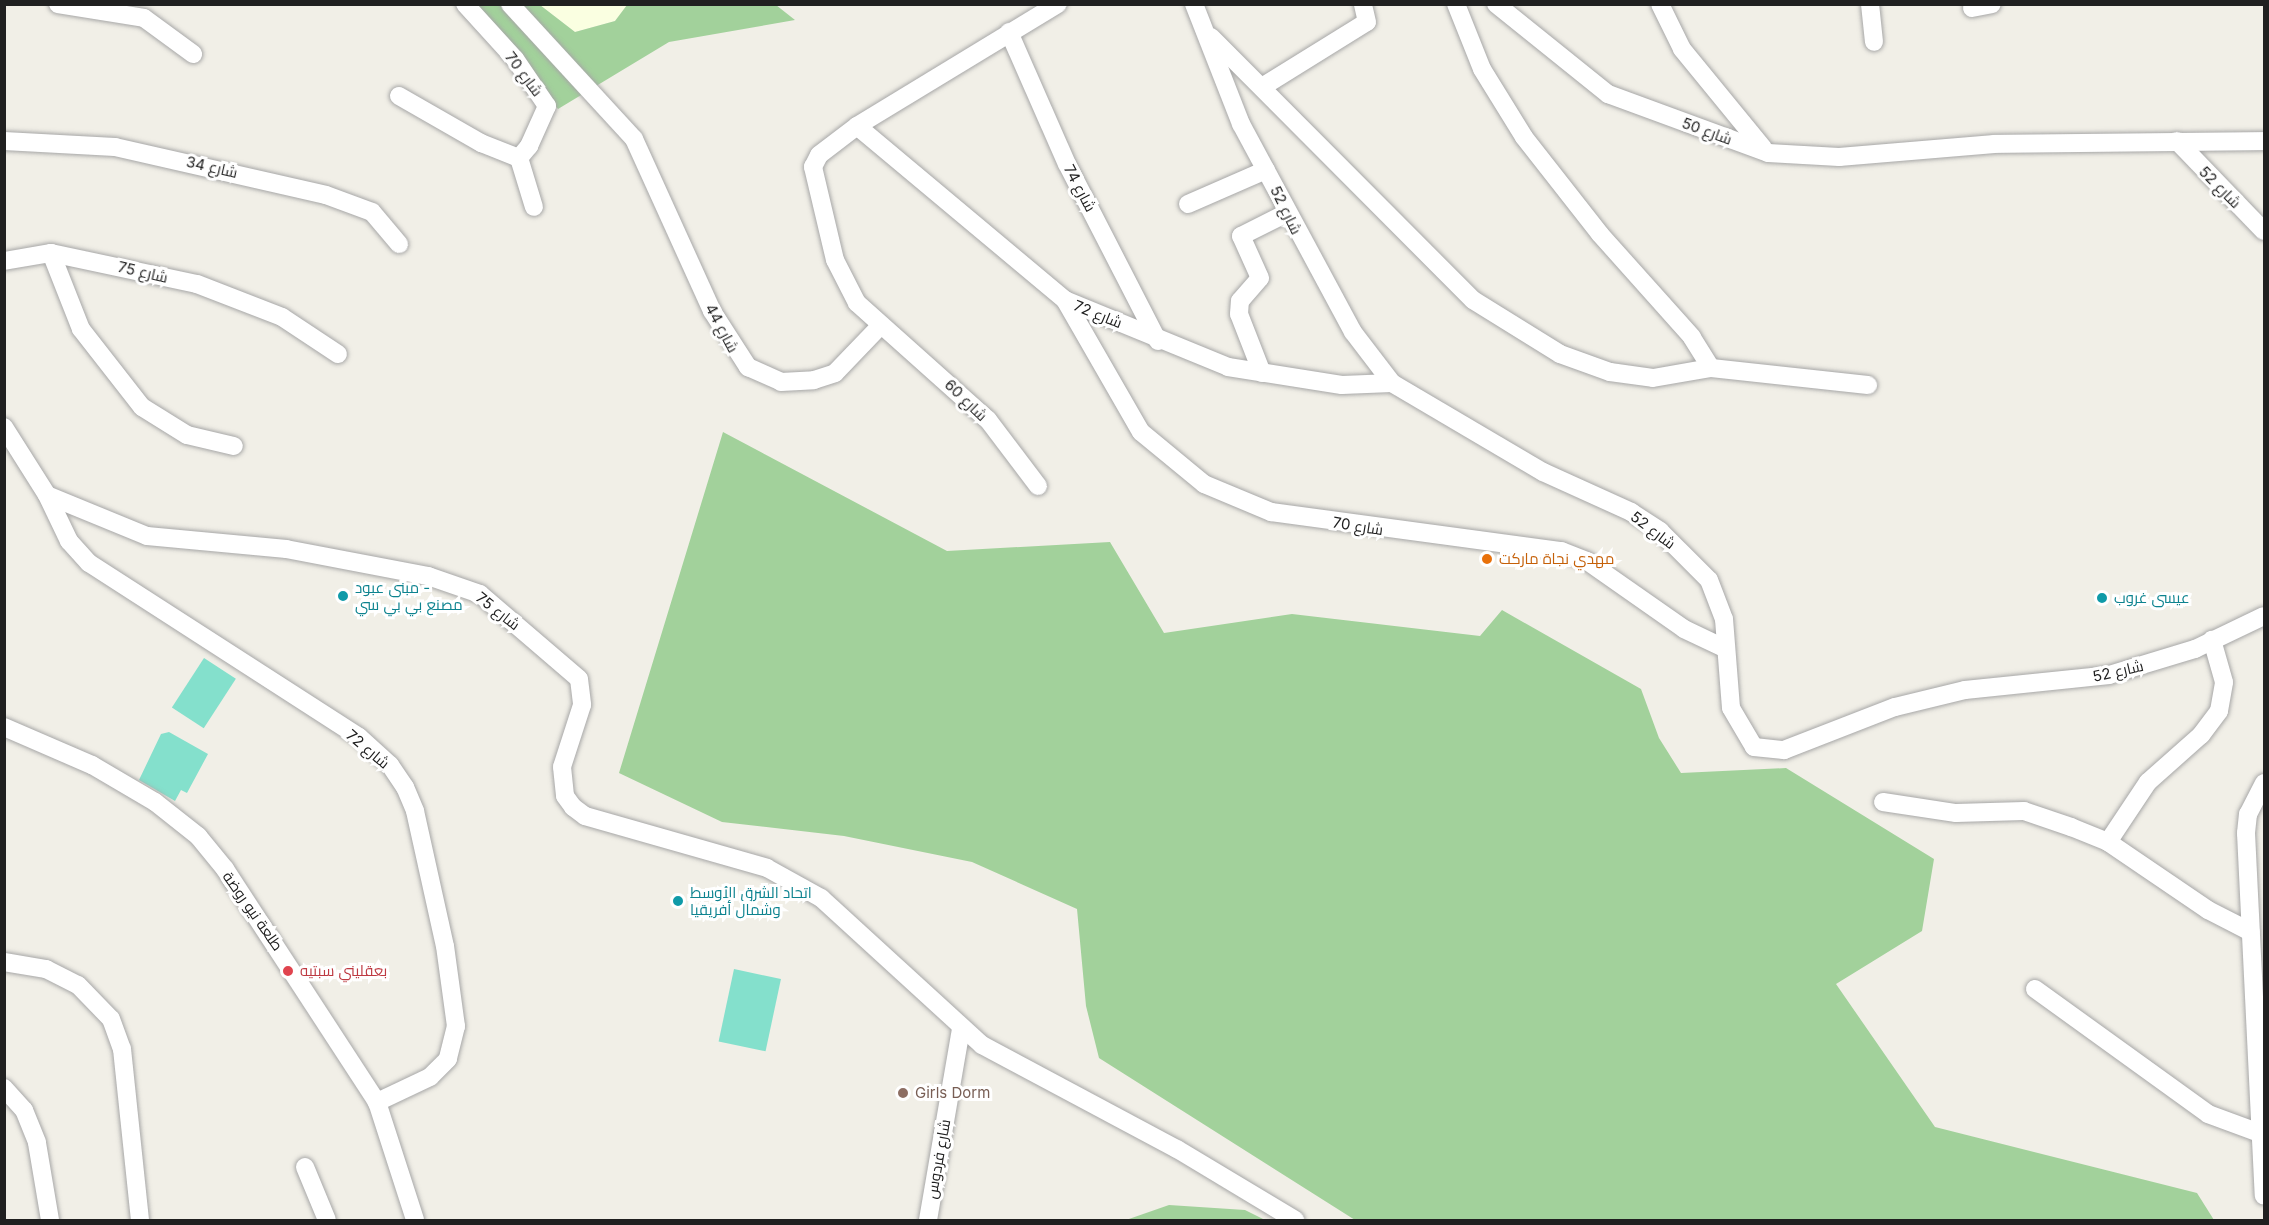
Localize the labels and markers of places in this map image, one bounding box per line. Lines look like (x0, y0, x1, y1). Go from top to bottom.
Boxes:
place label: مهدي نجاة ماركت (1499, 550, 1614, 568)
marker: مهدي نجاة ماركت (1480, 552, 1494, 566)
place label: مبنى عبود - مصنع بي بي سي (355, 578, 463, 613)
marker: مبنى عبود - مصنع بي بي سي (336, 589, 350, 603)
place label: عيسى غروب (2114, 589, 2190, 607)
marker: عيسى غروب (2095, 591, 2109, 605)
place label: اتحاد الشرق الأوسط وشمال أفريقيا (690, 883, 812, 918)
marker: اتحاد الشرق الأوسط وشمال أفريقيا (671, 894, 685, 908)
place label: بعقليني سبتيه (300, 962, 387, 980)
marker: بعقليني سبتيه (281, 964, 295, 978)
place label: Girls Dorm (915, 1084, 990, 1102)
marker: Girls Dorm (896, 1086, 910, 1100)

